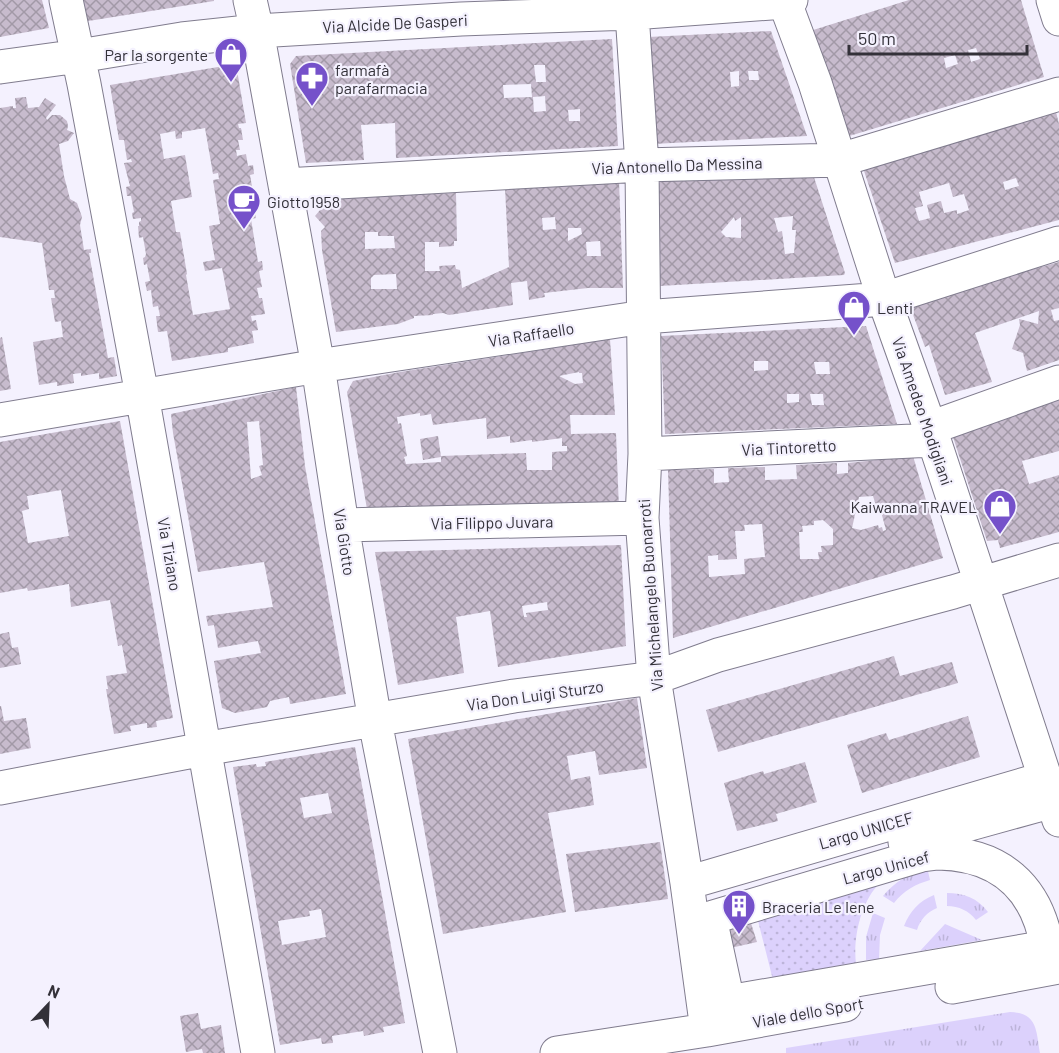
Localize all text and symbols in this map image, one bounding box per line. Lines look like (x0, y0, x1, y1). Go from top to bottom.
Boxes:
street label: Via Alcide De Gasperi (322, 10, 468, 36)
scale bar (849, 18, 1028, 56)
text: 50 m (858, 27, 896, 49)
shop icon: Par la sorgente (213, 36, 249, 83)
place label: Par la sorgente (104, 45, 208, 64)
pharmacy icon: farmafà parafarmacia (294, 60, 330, 107)
place label: farmafà parafarmacia (335, 60, 427, 97)
street label: Via Antonello Da Messina (591, 153, 763, 177)
cafe icon: Giotto1958 (226, 183, 262, 230)
place label: Giotto1958 (267, 192, 340, 211)
shop icon: Lenti (836, 289, 872, 336)
place label: Lenti (877, 298, 913, 317)
street label: Via Raffaello (487, 318, 575, 350)
street label: Via Amedeo Modigliani (889, 334, 957, 488)
street label: Via Tintoretto (741, 435, 837, 459)
shop icon: Kaiwanna TRAVEL (982, 488, 1018, 535)
place label: Kaiwanna TRAVEL (850, 497, 977, 516)
street label: Via Michelangelo Buonarroti (634, 498, 666, 692)
street label: Via Giotto (330, 507, 360, 577)
street label: Via Filippo Juvara (431, 511, 553, 533)
street label: Via Tiziano (154, 516, 186, 592)
street label: Via Don Luigi Sturzo (465, 676, 605, 714)
street label: Largo UNICEF (817, 807, 915, 853)
street label: Largo Unicef (841, 846, 932, 888)
building icon: Braceria Le Iene (721, 888, 757, 935)
place label: Braceria Le Iene (762, 897, 875, 916)
north arrow (18, 975, 78, 1035)
text: N (45, 980, 63, 1002)
street label: Viale dello Sport (751, 993, 865, 1031)

